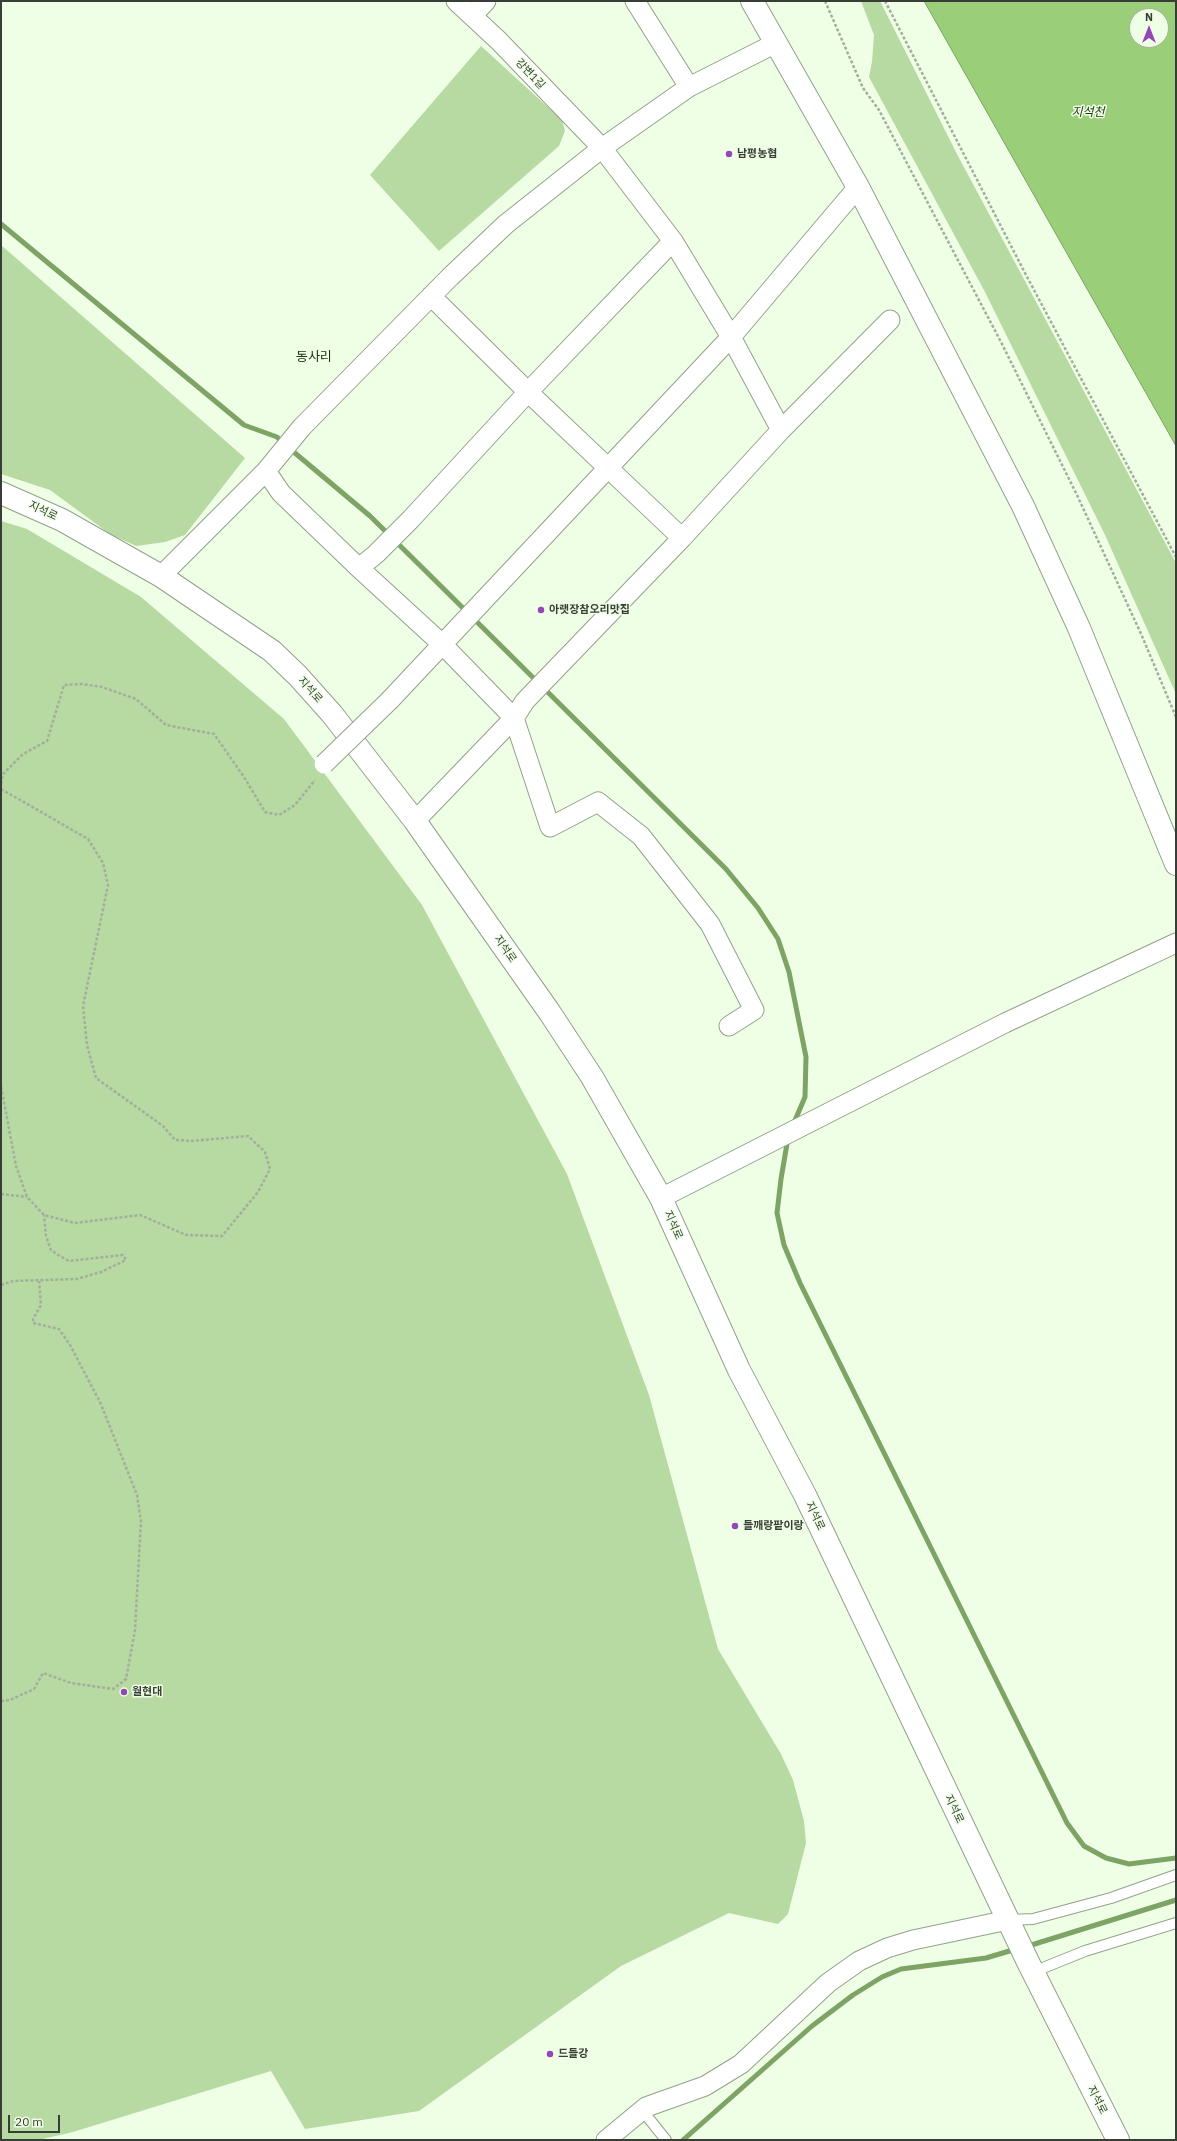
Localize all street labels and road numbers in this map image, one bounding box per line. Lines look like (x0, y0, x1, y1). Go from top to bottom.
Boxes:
street label: 강변1길 (513, 56, 547, 92)
street label: 지석로 (26, 499, 60, 523)
street label: 지석로 (295, 674, 325, 706)
street label: 지석로 (491, 933, 519, 965)
street label: 지석로 (661, 1208, 685, 1242)
street label: 지석로 (802, 1499, 828, 1533)
street label: 지석로 (941, 1792, 967, 1826)
street label: 지석로 (1084, 2083, 1110, 2117)

